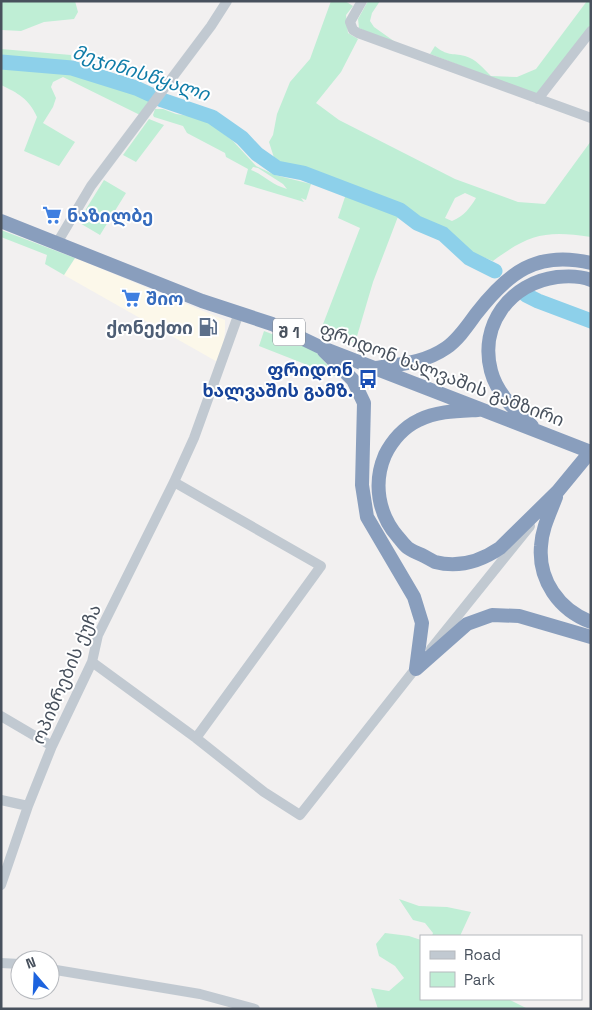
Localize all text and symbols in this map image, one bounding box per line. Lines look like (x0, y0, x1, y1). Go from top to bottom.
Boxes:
water label: მეჯინისწყალი (69, 39, 214, 107)
supermarket icon: ნაზილბე (41, 204, 63, 226)
place label: ნაზილბე (67, 204, 153, 227)
supermarket icon: შიო (120, 287, 142, 309)
place label: შიო (146, 287, 184, 310)
place label: ქონექთი (106, 316, 193, 339)
fuel station icon: ქონექთი (197, 316, 219, 338)
street label: ფრიდონ ხალვაშის გამზირი (316, 317, 568, 431)
road number: შ 1 (273, 318, 305, 346)
place label: ფრიდონ ხალვაშის გამზ. (202, 358, 353, 402)
bus stop icon: ფრიდონ ხალვაშის გამზ. (357, 368, 379, 390)
street label: ოპიზრების ქუჩა (26, 601, 106, 747)
legend (420, 935, 582, 1000)
text: Road (464, 945, 501, 964)
north arrow (10, 950, 60, 1000)
text: N (23, 953, 38, 973)
text: Park (464, 970, 495, 989)

